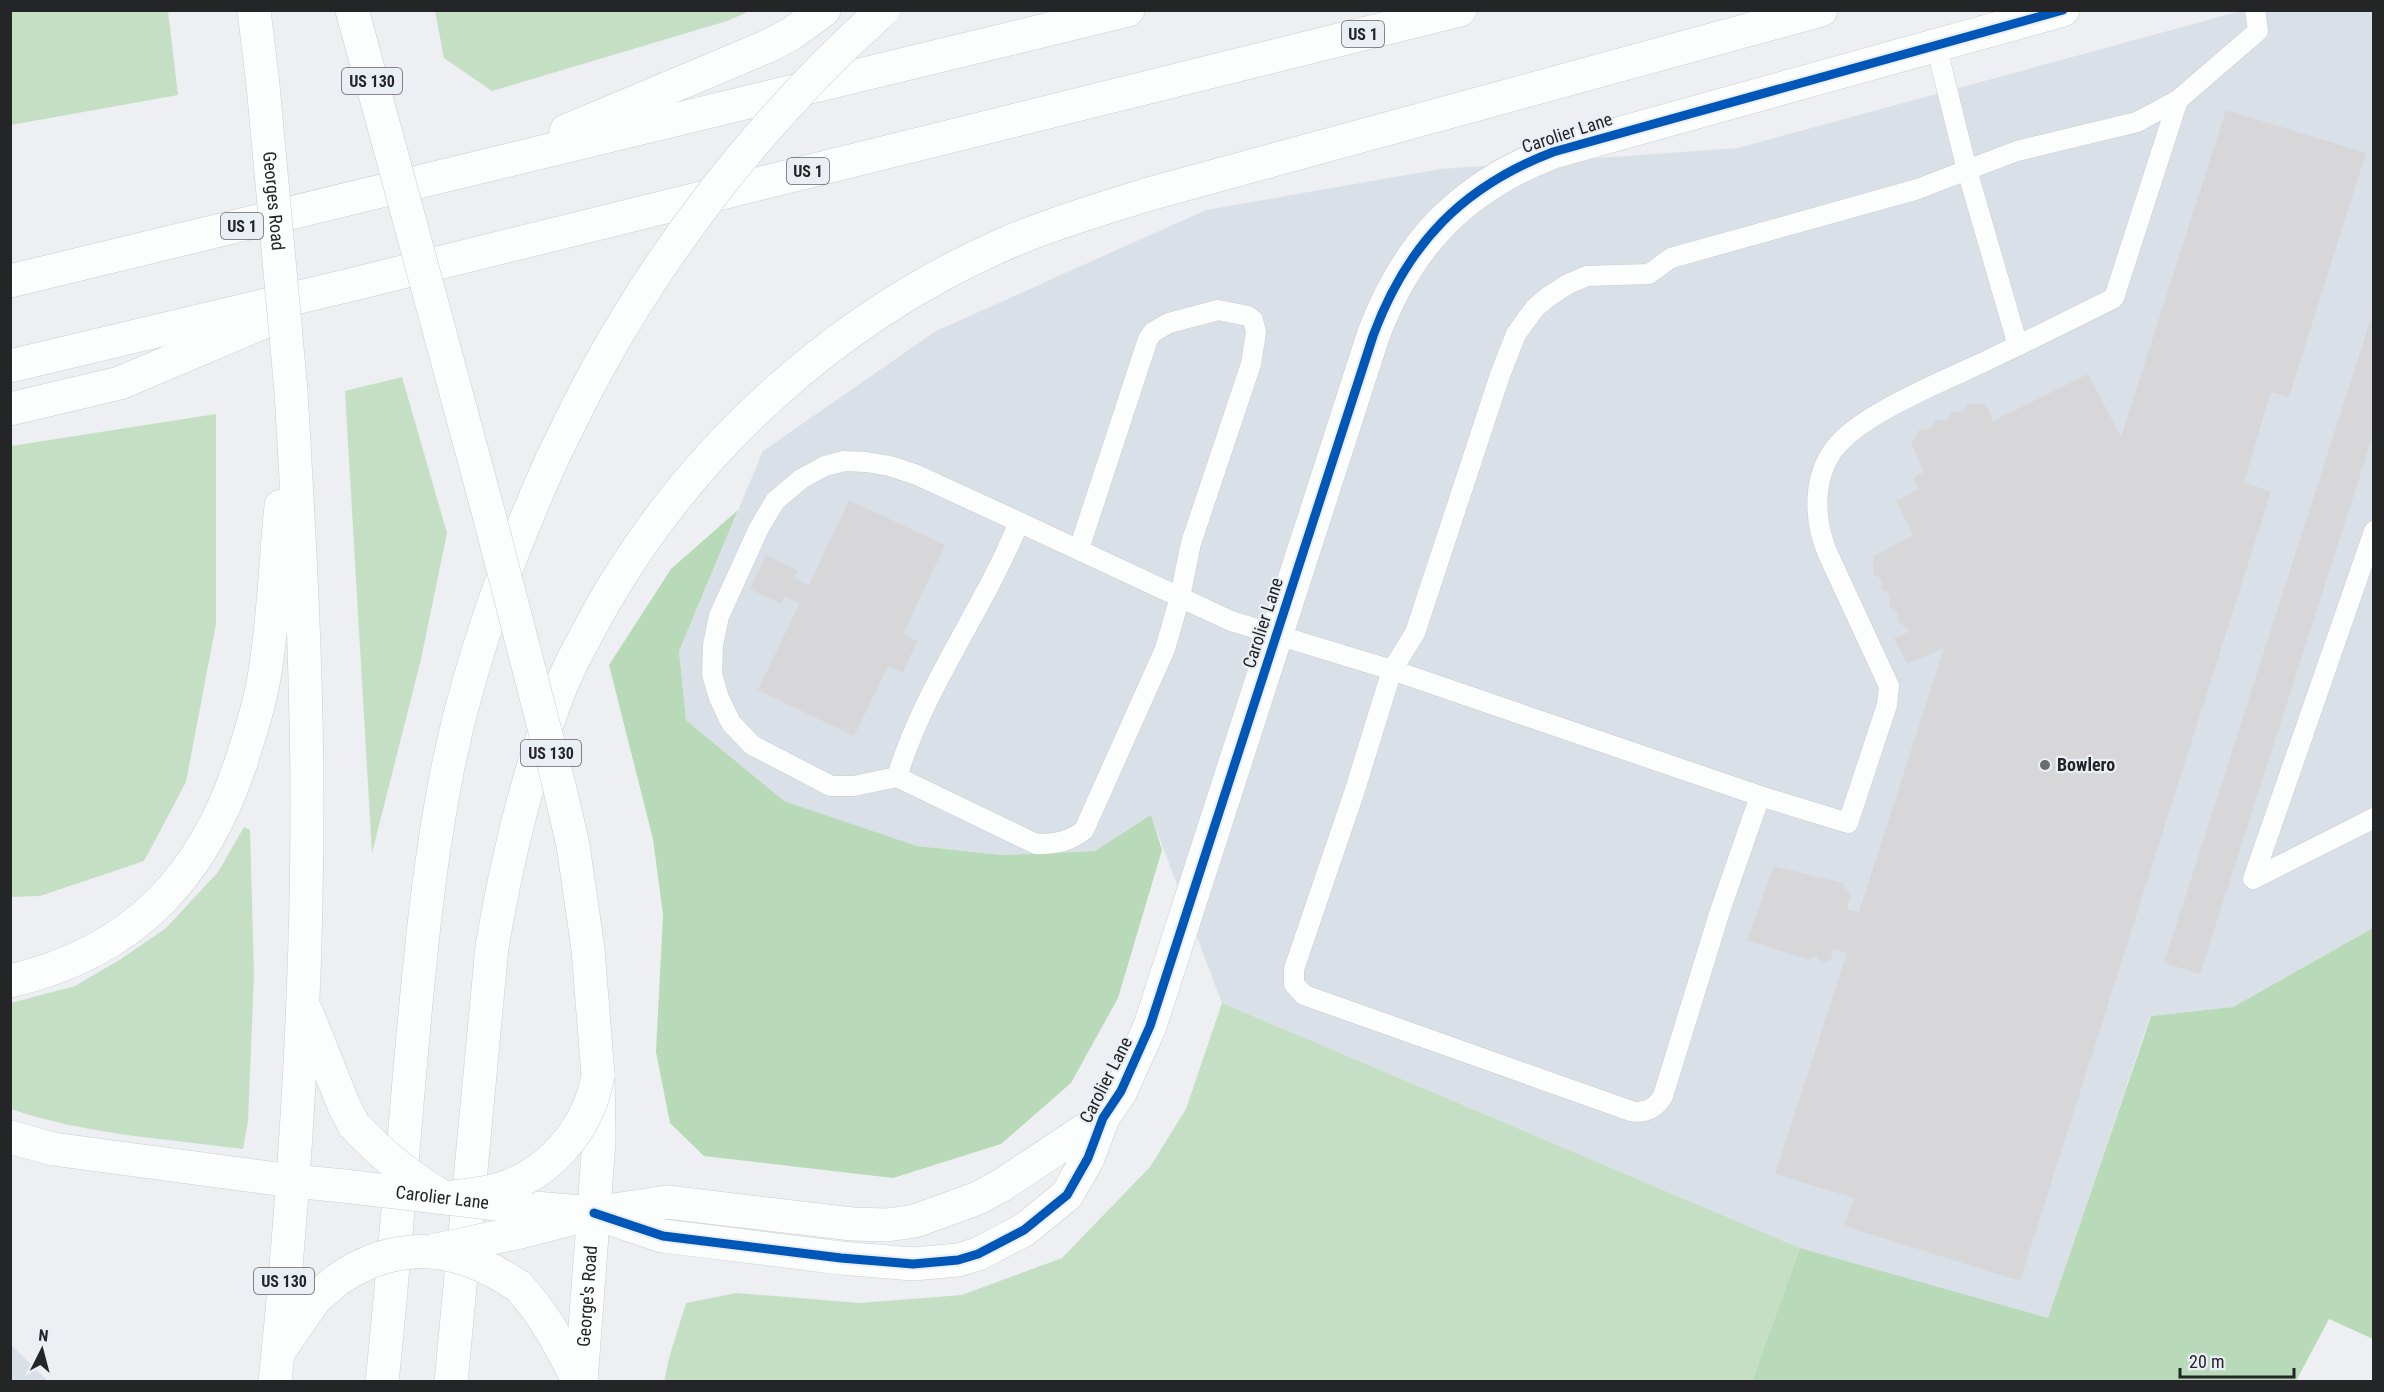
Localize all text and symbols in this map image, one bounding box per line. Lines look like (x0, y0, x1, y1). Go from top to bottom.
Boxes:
road number: US 1 (1342, 21, 1384, 47)
road number: US 130 (342, 68, 402, 94)
street label: Carolier Lane (1519, 108, 1615, 157)
street label: Georges Road (259, 151, 289, 251)
road number: US 1 (787, 158, 829, 184)
road number: US 1 (221, 213, 263, 239)
street label: Carolier Lane (1238, 575, 1287, 671)
road number: US 130 (521, 740, 581, 766)
place label: Bowlero (2057, 754, 2115, 775)
marker: Bowlero (2038, 758, 2052, 772)
street label: Carolier Lane (1075, 1033, 1136, 1126)
street label: Carolier Lane (395, 1181, 490, 1213)
street label: George's Road (573, 1245, 601, 1348)
road number: US 130 (254, 1268, 314, 1294)
north arrow (12, 1320, 72, 1380)
text: N (38, 1326, 49, 1346)
scale bar (2180, 1341, 2294, 1379)
text: 20 m (2189, 1351, 2224, 1372)

